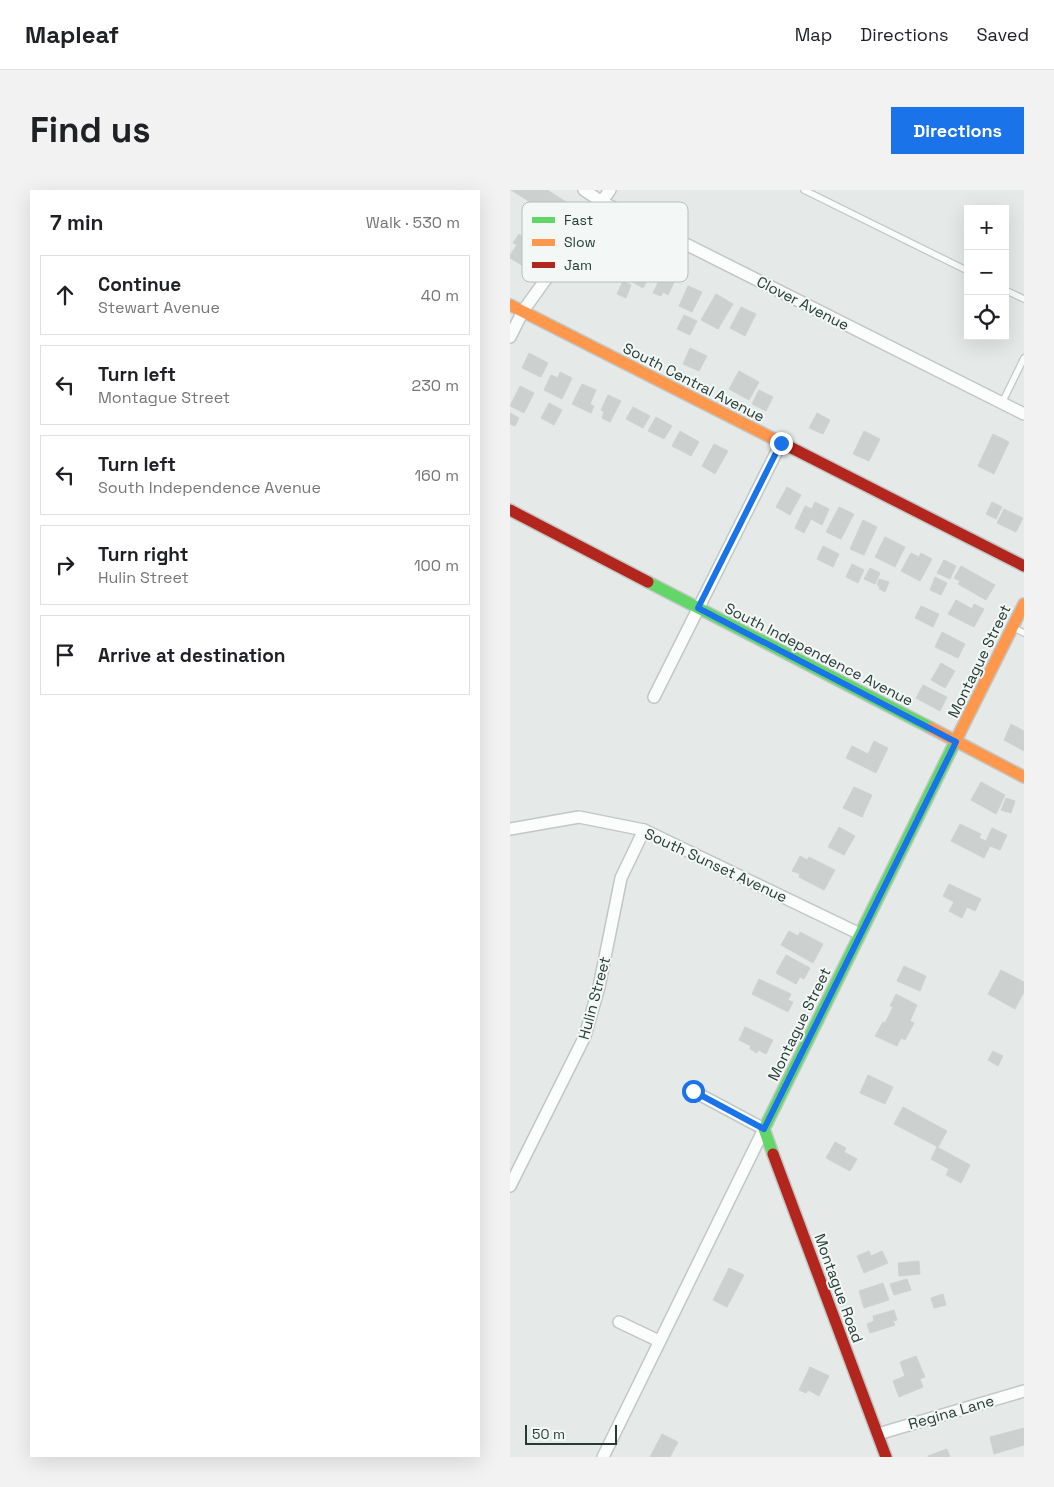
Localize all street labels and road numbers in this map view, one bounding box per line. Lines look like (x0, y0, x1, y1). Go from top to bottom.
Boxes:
street label: Clover Avenue (754, 272, 853, 334)
street label: South Central Avenue (620, 338, 768, 426)
street label: South Independence Avenue (722, 598, 916, 710)
street label: Montague Street (943, 601, 1015, 721)
street label: South Sunset Avenue (642, 824, 790, 906)
street label: Hulin Street (574, 954, 614, 1042)
street label: Montague Street (763, 964, 835, 1084)
street label: Montague Road (810, 1231, 868, 1345)
street label: Regina Lane (906, 1391, 996, 1433)

